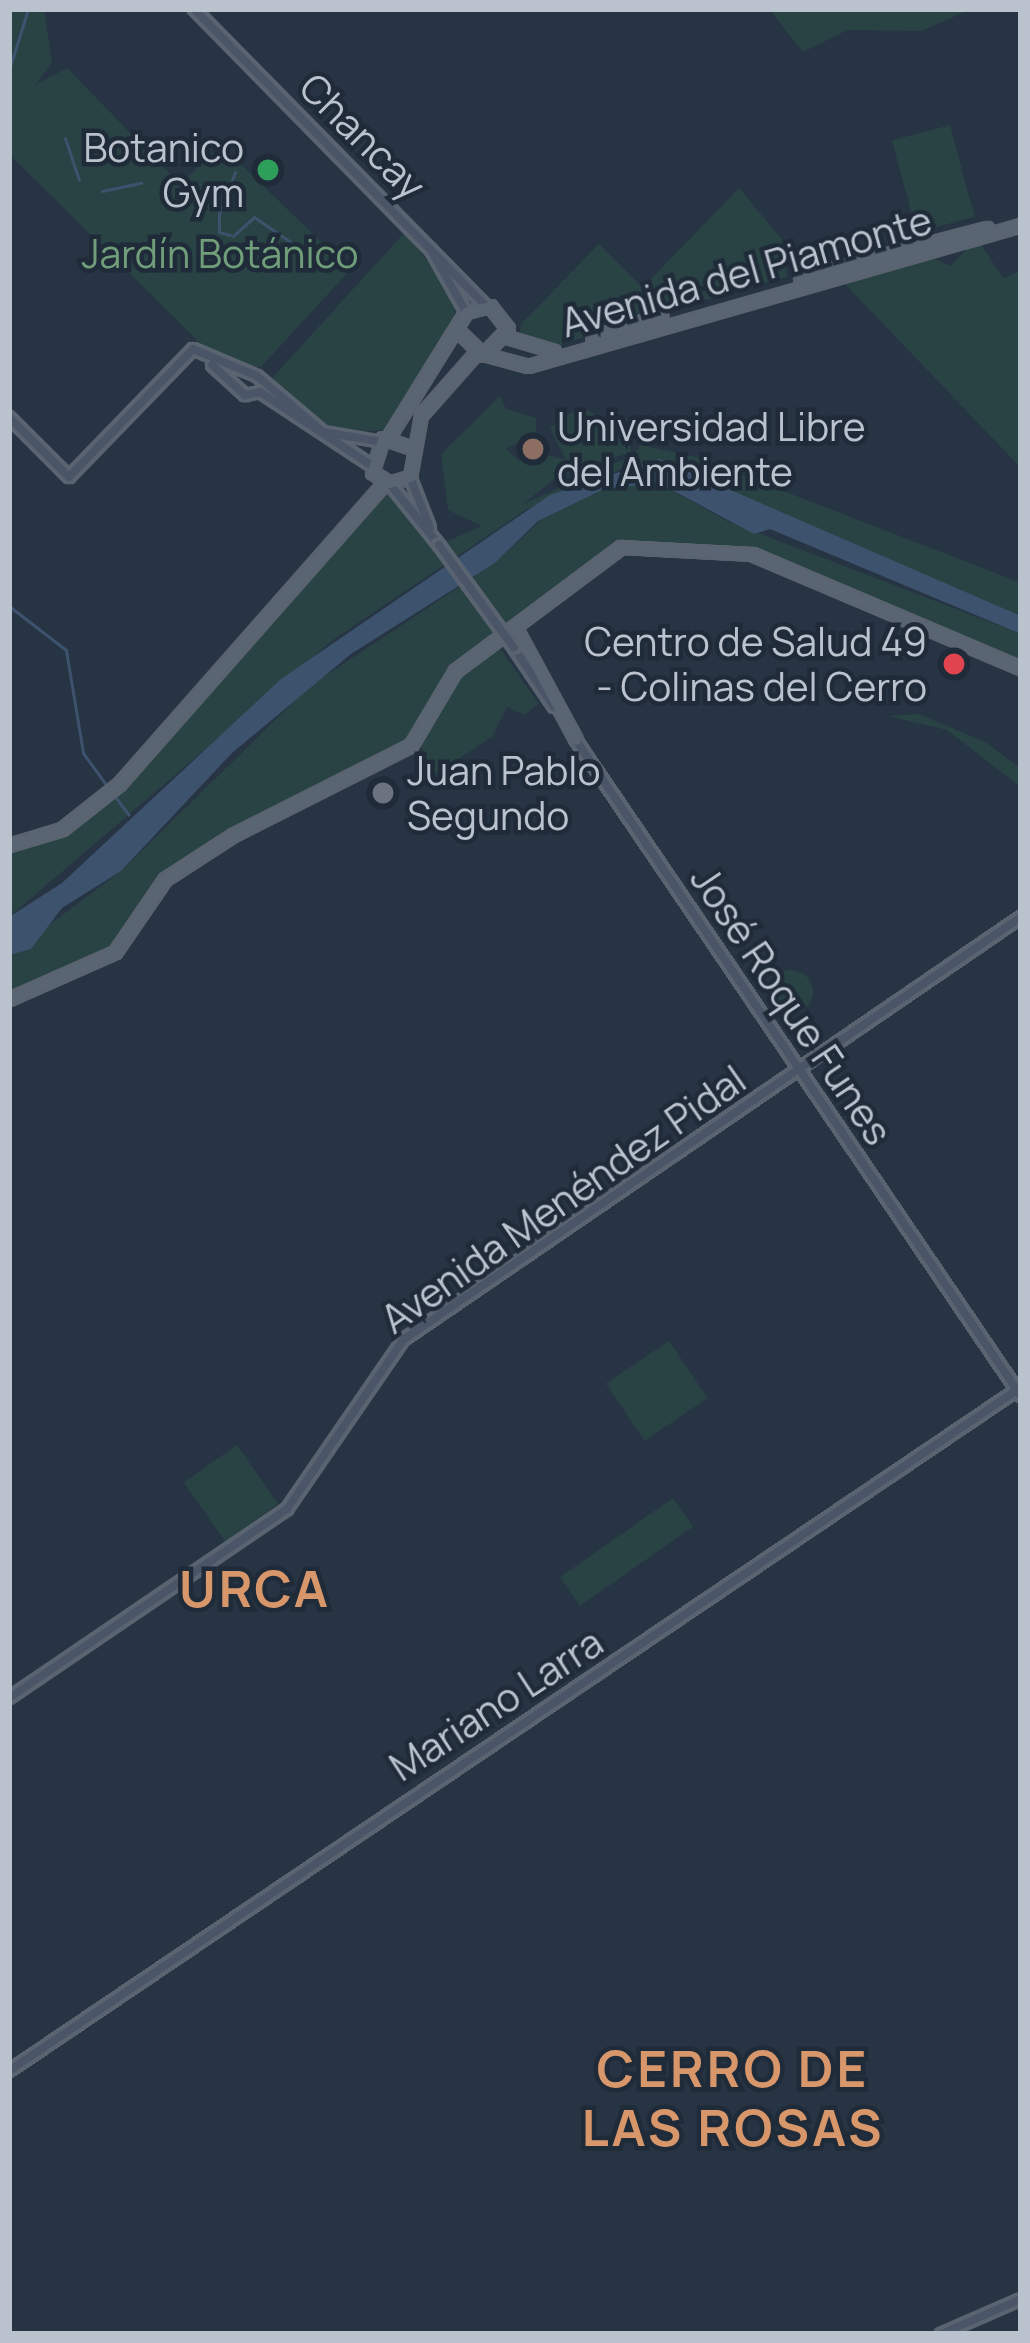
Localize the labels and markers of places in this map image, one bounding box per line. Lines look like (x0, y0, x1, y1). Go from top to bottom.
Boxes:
place label: Botanico Gym (83, 125, 244, 216)
marker: Botanico Gym (255, 157, 281, 183)
place label: Universidad Libre del Ambiente (557, 404, 866, 495)
marker: Universidad Libre del Ambiente (520, 436, 546, 462)
place label: Centro de Salud 49 - Colinas del Cerro (584, 619, 927, 710)
marker: Centro de Salud 49 - Colinas del Cerro (938, 648, 970, 680)
place label: Juan Pablo Segundo (407, 748, 600, 839)
marker: Juan Pablo Segundo (370, 780, 396, 806)

